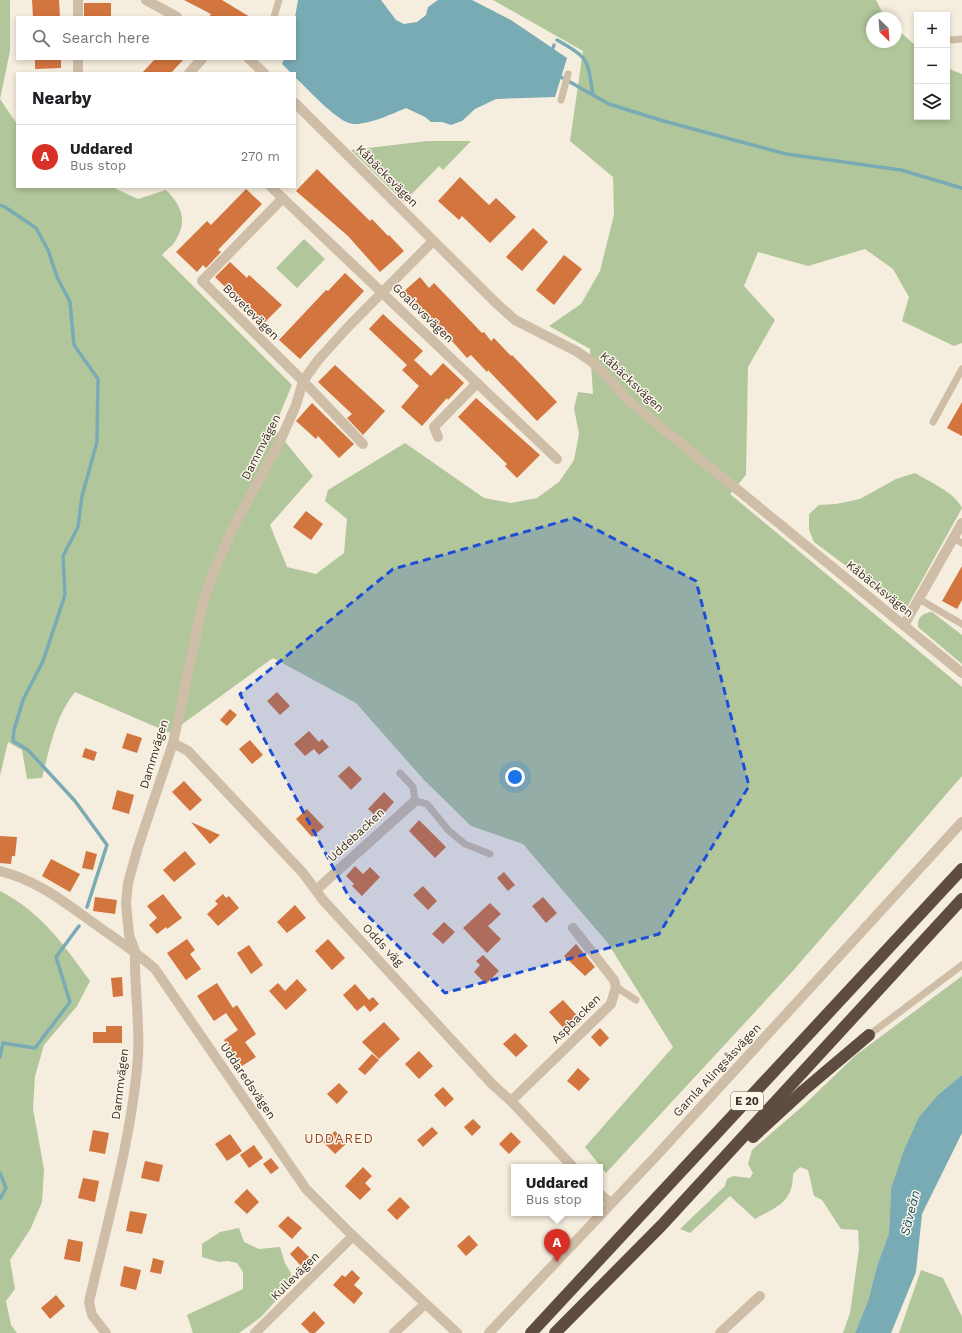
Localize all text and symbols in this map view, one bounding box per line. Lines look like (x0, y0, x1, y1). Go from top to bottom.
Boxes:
north arrow (866, 12, 902, 48)
map controls (914, 12, 950, 120)
button: + (914, 12, 950, 48)
search box (16, 16, 296, 60)
icon: search (30, 27, 52, 49)
text: Search here (62, 29, 150, 47)
button: − (914, 48, 950, 84)
button: layers (914, 84, 950, 120)
text: Nearby (32, 88, 91, 108)
text: Uddared (70, 140, 133, 158)
street label: Kåbäcksvägen (353, 142, 421, 210)
text: A (41, 149, 49, 164)
text: 270 m (241, 149, 280, 164)
text: Bus stop (70, 158, 126, 173)
street label: Goalovsvägen (390, 280, 456, 346)
street label: Bovetevägen (220, 281, 282, 343)
street label: Kåbäcksvägen (597, 349, 667, 415)
street label: Dammvägen (238, 412, 284, 482)
street label: Kåbäcksvägen (844, 558, 916, 620)
street label: Dammvägen (137, 718, 171, 790)
your location (505, 767, 525, 787)
street label: Uddebacken (325, 805, 387, 865)
street label: Odds väg (360, 921, 407, 970)
street label: Aspbacken (549, 992, 603, 1046)
street label: Gamla Alingsåsvägen (670, 1021, 764, 1119)
street label: Uddaredsvägen (217, 1040, 279, 1122)
street label: Dammvägen (109, 1048, 131, 1120)
road number: E 20 (731, 1092, 763, 1110)
district label: UDDARED (304, 1131, 374, 1146)
popup (511, 1164, 603, 1216)
text: Uddared (526, 1174, 588, 1192)
water label: Säveån (897, 1189, 923, 1237)
text: Bus stop (526, 1192, 582, 1207)
pin: A (544, 1229, 570, 1262)
street label: Kullevägen (268, 1249, 322, 1303)

